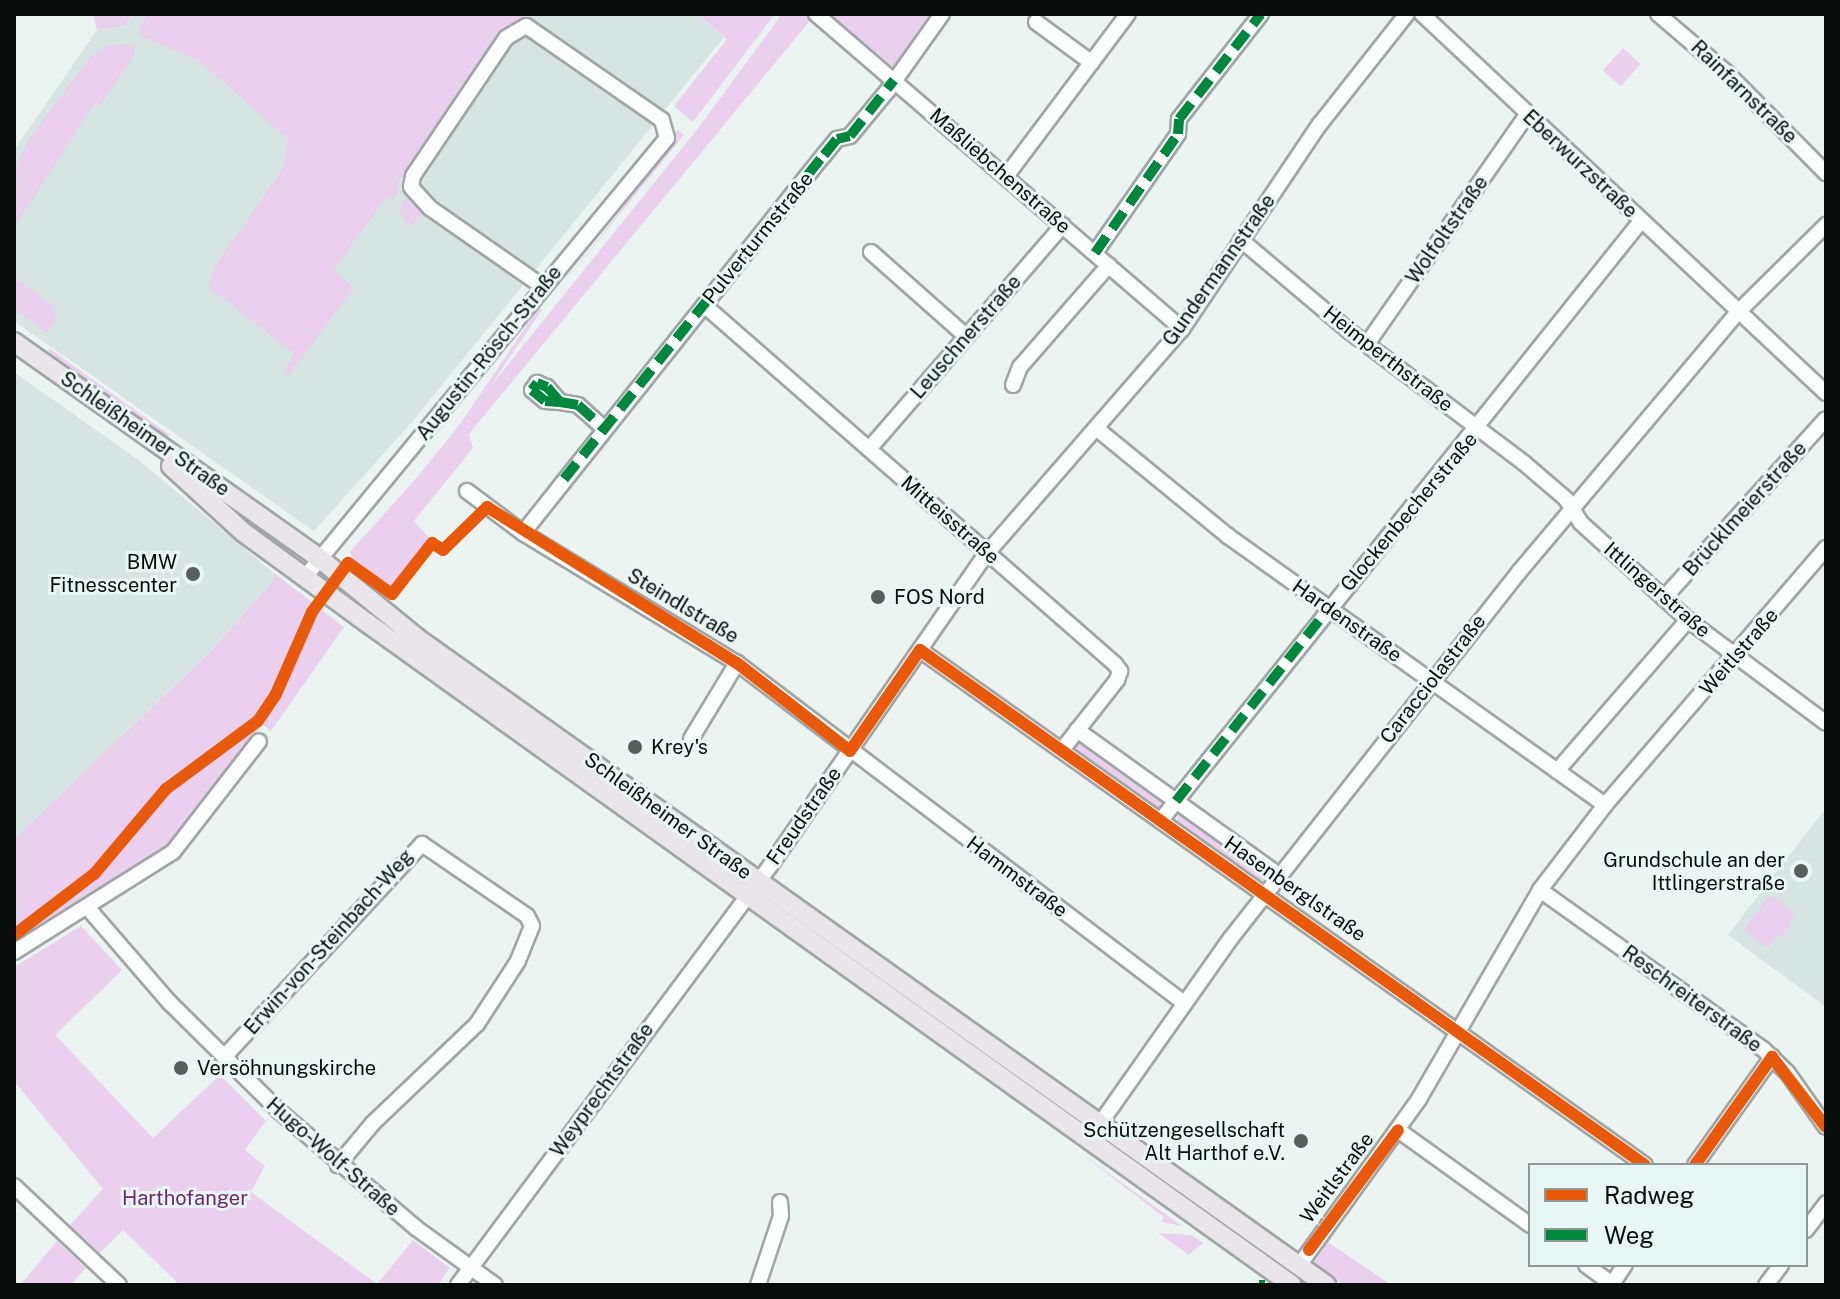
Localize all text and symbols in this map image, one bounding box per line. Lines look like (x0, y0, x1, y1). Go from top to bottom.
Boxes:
street label: Rainfarnstraße (1686, 35, 1802, 149)
street label: Maßliebchenstraße (925, 103, 1075, 239)
street label: Eberwurzstraße (1518, 105, 1642, 223)
street label: Pulverturmstraße (698, 167, 818, 309)
street label: Wolfoltstraße (1401, 171, 1493, 289)
street label: Gundermannstraße (1158, 190, 1280, 350)
street label: Augustin-Rösch-Straße (411, 261, 567, 445)
street label: Leuschnerstraße (906, 270, 1026, 404)
street label: Heimperthstraße (1318, 301, 1458, 417)
street label: Schleißheimer Straße (56, 366, 234, 502)
street label: Glockenbecherstraße (1336, 428, 1482, 596)
street label: Brücklmeierstraße (1678, 437, 1812, 581)
street label: Mitteisstraße (896, 471, 1004, 569)
street label: Ittlingerstraße (1599, 537, 1715, 643)
place label: BMW Fitnesscenter (49, 550, 177, 597)
street label: Steindlstraße (623, 563, 743, 649)
marker: BMW Fitnesscenter (184, 565, 202, 583)
street label: Hardenstraße (1288, 574, 1406, 668)
place label: FOS Nord (894, 585, 985, 609)
marker: FOS Nord (869, 588, 887, 606)
street label: Weitlstraße (1695, 604, 1783, 700)
street label: Caracciolastraße (1375, 610, 1491, 748)
place label: Krey's (651, 735, 708, 759)
marker: Krey's (626, 738, 644, 756)
street label: Schleißheimer Straße (580, 747, 756, 885)
street label: Freudstraße (762, 763, 846, 869)
street label: Hammstraße (962, 831, 1072, 923)
street label: Hasenberglstraße (1220, 831, 1370, 947)
street label: Erwin-von-Steinbach-Weg (239, 844, 419, 1040)
place label: Grundschule an der Ittlingerstraße (1603, 848, 1785, 895)
marker: Grundschule an der Ittlingerstraße (1792, 862, 1810, 880)
street label: Reschreiterstraße (1618, 940, 1766, 1058)
street label: Weyprechtstraße (545, 1018, 659, 1162)
place label: Versöhnungskirche (197, 1056, 376, 1080)
marker: Versöhnungskirche (172, 1059, 190, 1077)
street label: Hugo-Wolf-Straße (261, 1093, 405, 1221)
place label: Schützengesellschaft Alt Harthof e.V. (1083, 1118, 1285, 1165)
street label: Weitlstraße (1295, 1128, 1379, 1228)
marker: Schützengesellschaft Alt Harthof e.V. (1292, 1132, 1310, 1150)
legend (1528, 1163, 1808, 1267)
text: Radweg (1604, 1181, 1695, 1209)
park label: Harthofanger (122, 1186, 248, 1210)
text: Weg (1604, 1221, 1654, 1249)

